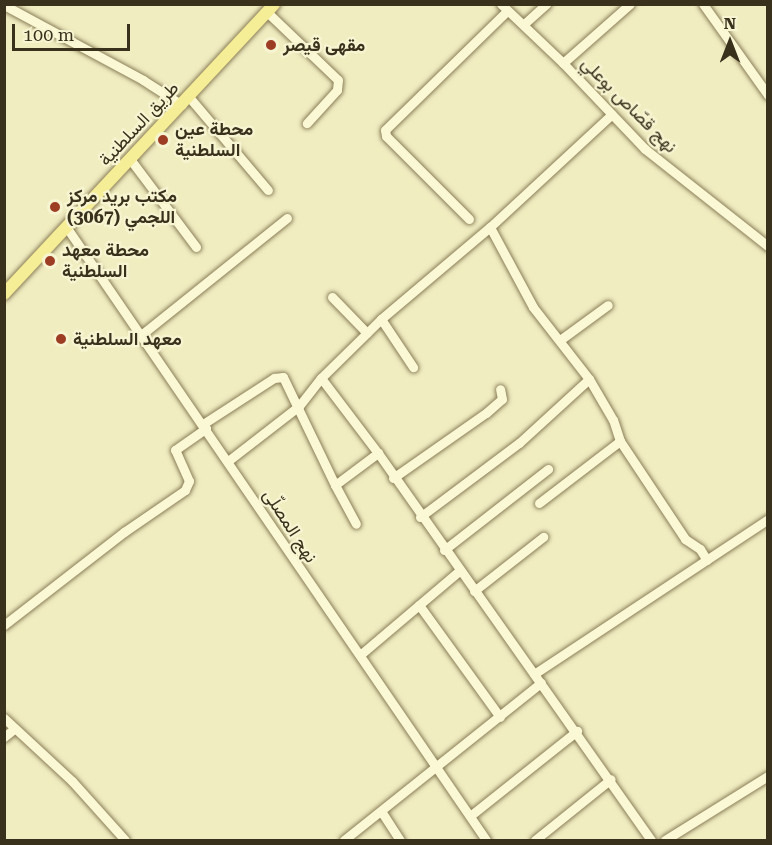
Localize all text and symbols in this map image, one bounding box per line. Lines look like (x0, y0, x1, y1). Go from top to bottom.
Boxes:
scale bar (15, 12, 134, 50)
north arrow (700, 12, 760, 72)
text: N (724, 14, 736, 33)
text: 100 m (23, 24, 74, 45)
place label: مقهى قيصر (283, 34, 365, 56)
marker: مقهى قيصر (264, 38, 278, 52)
street label: نهج قصّاص بوعلي (577, 53, 681, 157)
street label: طريق السلطنية (95, 77, 183, 171)
place label: محطة عين السلطنية (175, 119, 253, 162)
marker: محطة عين السلطنية (156, 133, 170, 147)
place label: مكتب بريد مركز اللجمي (3067) (67, 186, 177, 228)
marker: مكتب بريد مركز اللجمي (3067) (48, 200, 62, 214)
place label: محطة معهد السلطنية (62, 240, 149, 282)
marker: محطة معهد السلطنية (43, 254, 57, 268)
place label: معهد السلطنية (73, 328, 182, 350)
marker: معهد السلطنية (54, 332, 68, 346)
street label: نهج المصلّى (258, 485, 322, 567)

